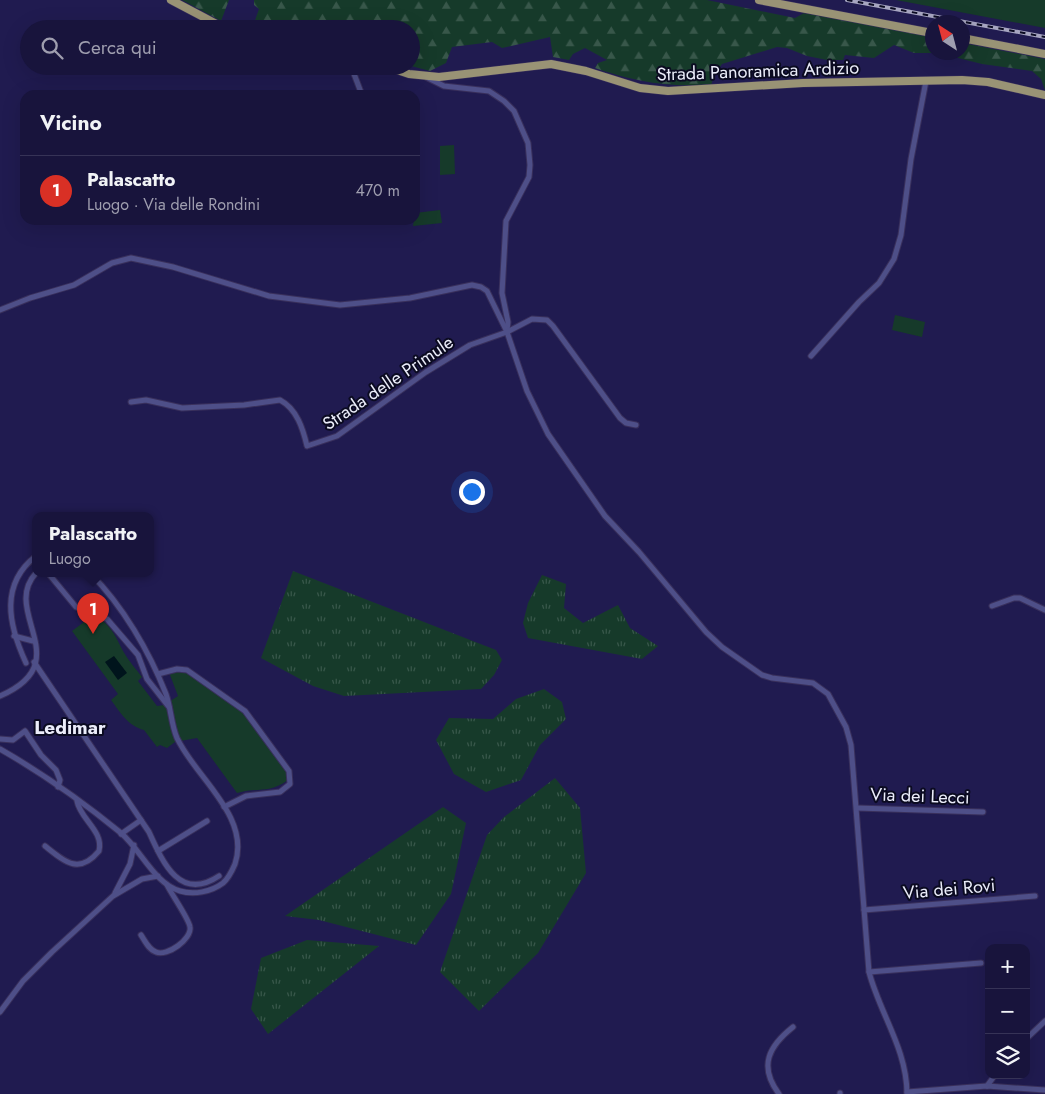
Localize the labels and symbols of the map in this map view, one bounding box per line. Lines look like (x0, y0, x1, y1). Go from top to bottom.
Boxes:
north arrow (925, 15, 970, 60)
street label: Strada Panoramica Ardizio (656, 54, 860, 88)
street label: Strada delle Primule (317, 329, 459, 437)
your location (459, 479, 485, 505)
pin: 1 (77, 593, 109, 634)
district label: Ledimar (34, 714, 106, 741)
street label: Via dei Lecci (870, 781, 970, 811)
street label: Via dei Rovi (902, 872, 996, 906)

